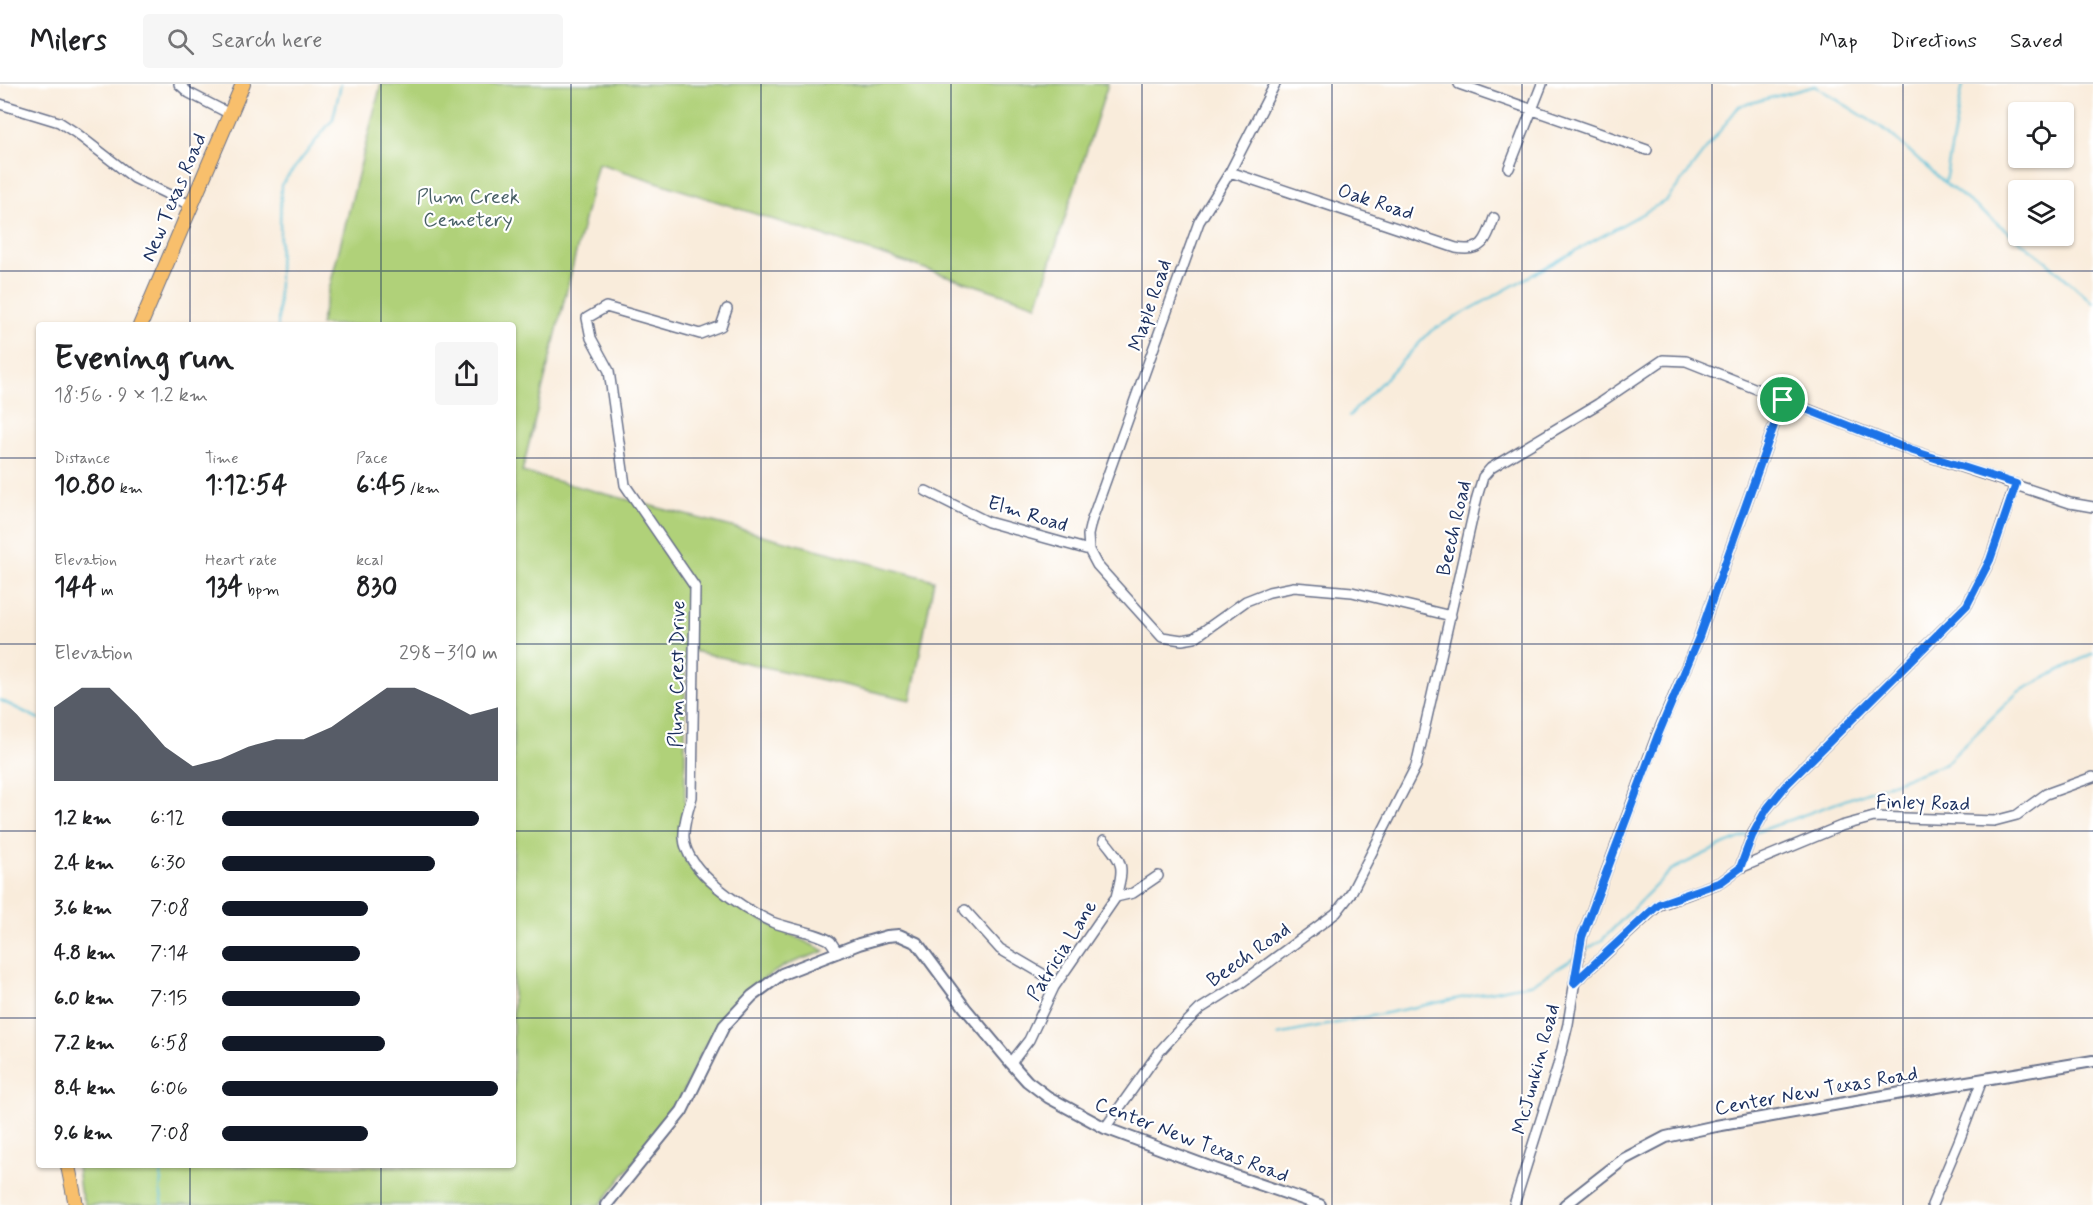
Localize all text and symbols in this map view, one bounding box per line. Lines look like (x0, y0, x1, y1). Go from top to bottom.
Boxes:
search box (143, 14, 563, 68)
text: Milers (30, 23, 107, 60)
icon: search (164, 25, 197, 58)
text: Search here (212, 27, 322, 55)
text: Map (1819, 27, 1858, 55)
text: Directions (1891, 27, 1977, 55)
text: Saved (2010, 27, 2063, 55)
map controls (2008, 102, 2074, 246)
button: locate (2008, 102, 2074, 168)
street label: New Texas Road (135, 129, 214, 266)
street label: Oak Road (1334, 177, 1417, 227)
button: layers (2008, 180, 2074, 246)
park label: Plum Creek Cemetery (416, 184, 520, 234)
street label: Maple Road (1122, 256, 1179, 355)
text: Evening run (54, 337, 234, 381)
button: share (435, 342, 498, 405)
pin (1757, 374, 1808, 425)
text: 18:56 · 9 × 1.2 km (54, 382, 208, 409)
icon: arrive (1766, 383, 1799, 416)
text: Distance (54, 448, 110, 469)
text: Time (205, 448, 239, 469)
text: Pace (356, 448, 388, 469)
text: 10.80 (54, 469, 115, 503)
text: 1:12:54 (205, 469, 287, 503)
text: 6:45 (356, 469, 405, 503)
text: km (115, 478, 143, 499)
text: /km (405, 478, 440, 499)
street label: Beech Road (1430, 478, 1478, 578)
street label: Elm Road (984, 489, 1071, 539)
text: Elevation (54, 550, 117, 571)
text: Heart rate (205, 550, 277, 571)
text: kcal (356, 550, 383, 571)
text: 144 (54, 571, 97, 605)
text: 134 (205, 571, 243, 605)
text: 830 (356, 571, 397, 605)
text: m (97, 580, 114, 601)
text: bpm (243, 580, 279, 601)
street label: Plum Crest Drive (663, 600, 692, 748)
text: Elevation (54, 640, 133, 667)
text: 298–310 m (399, 640, 498, 667)
street label: Finley Road (1876, 789, 1970, 818)
text: 1.2 km (54, 805, 111, 832)
text: 6:12 (150, 805, 185, 832)
text: 2.4 km (54, 850, 114, 877)
text: 6:30 (150, 850, 186, 877)
text: 3.6 km (54, 895, 112, 922)
text: 7:08 (150, 895, 190, 922)
street label: Patricia Lane (1021, 895, 1104, 1006)
street label: Beech Road (1202, 916, 1296, 994)
text: 4.8 km (54, 940, 116, 967)
text: 7:14 (150, 940, 189, 967)
text: 6.0 km (54, 985, 114, 1012)
text: 7:15 (150, 985, 187, 1012)
street label: McJunkin Road (1506, 1001, 1567, 1138)
text: 7.2 km (54, 1030, 115, 1057)
text: 6:58 (150, 1030, 189, 1057)
street label: Center New Texas Road (1713, 1060, 1920, 1123)
text: 8.4 km (54, 1075, 116, 1102)
text: 6:06 (150, 1075, 188, 1102)
street label: Center New Texas Road (1091, 1091, 1292, 1190)
text: 9.6 km (54, 1120, 113, 1147)
text: 7:08 (150, 1120, 190, 1147)

